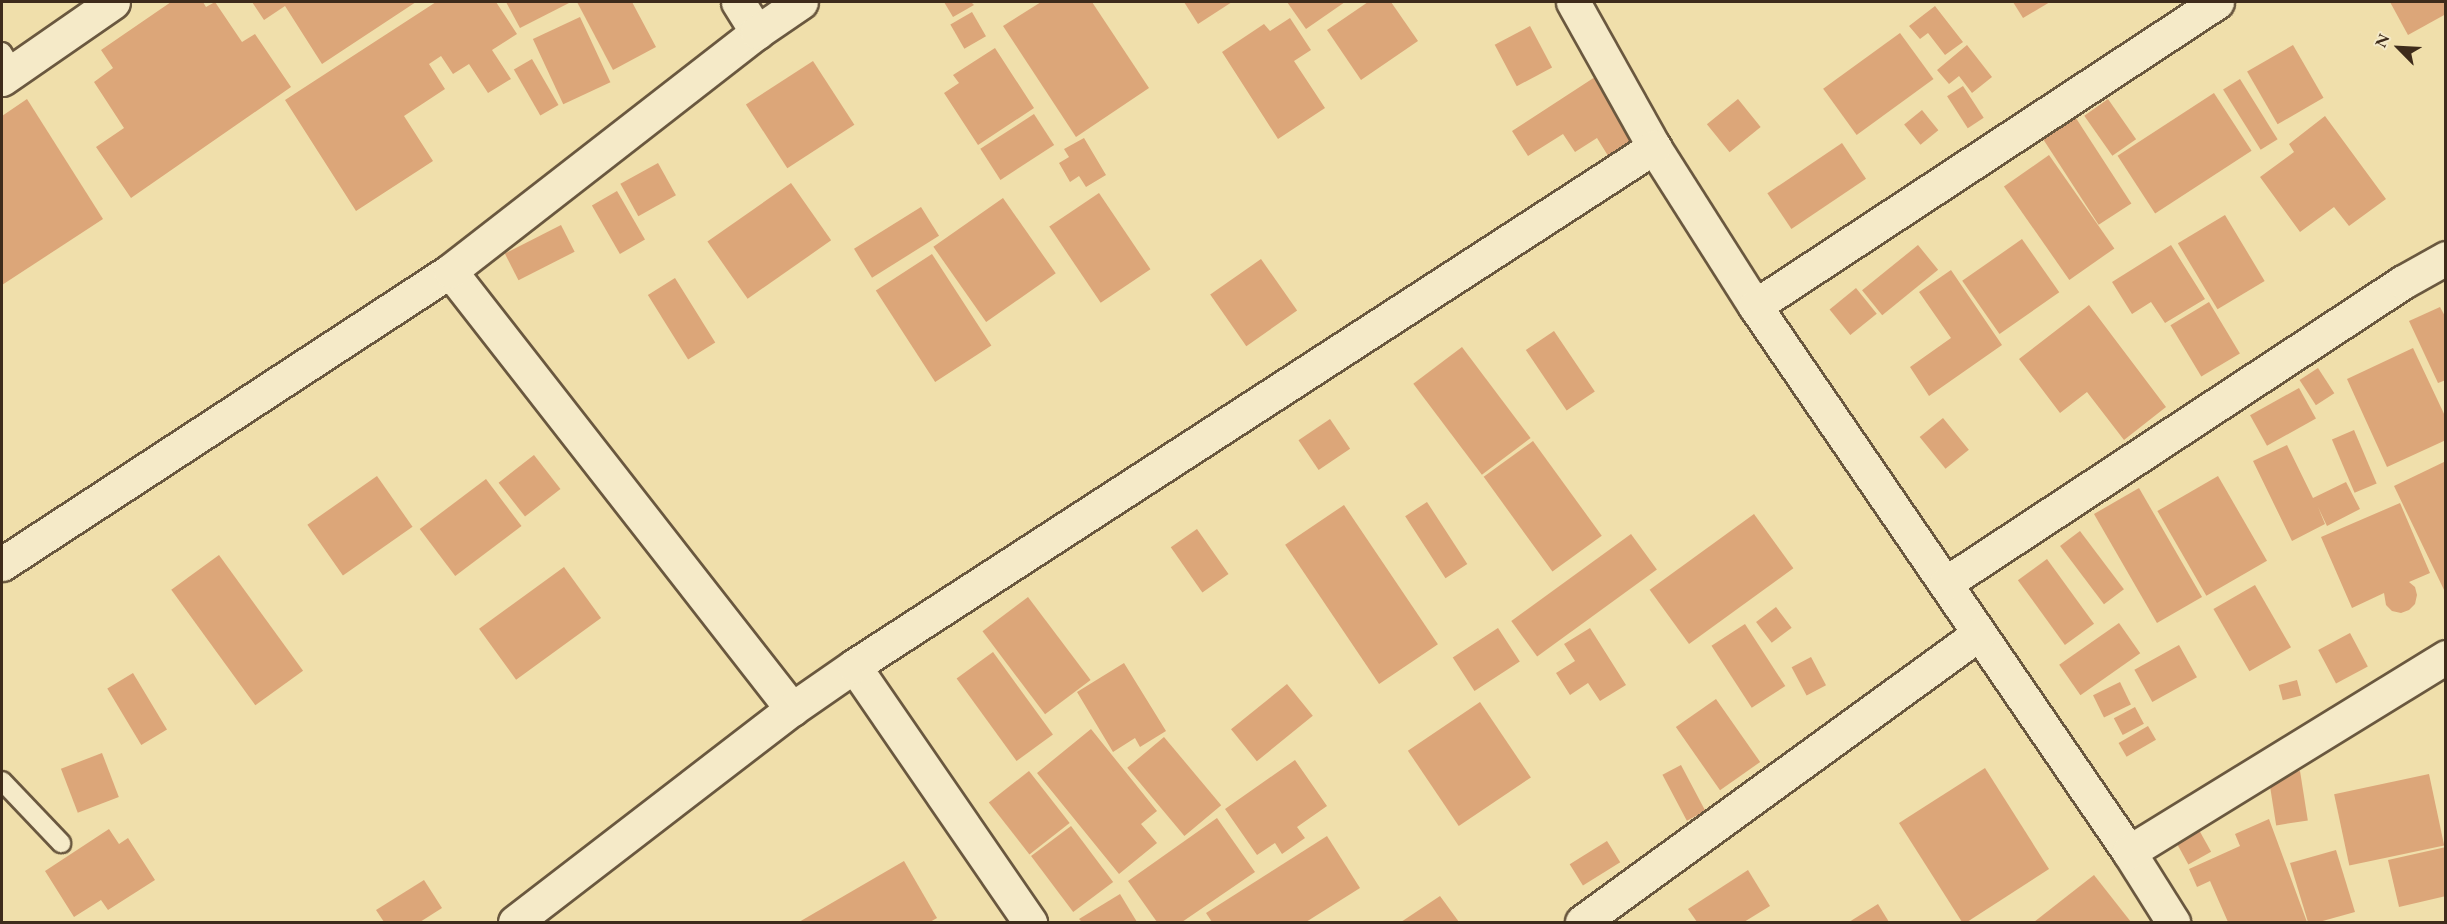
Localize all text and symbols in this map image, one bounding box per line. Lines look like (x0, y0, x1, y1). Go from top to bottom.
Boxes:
north arrow (2369, 18, 2429, 78)
text: N (2370, 30, 2394, 51)

